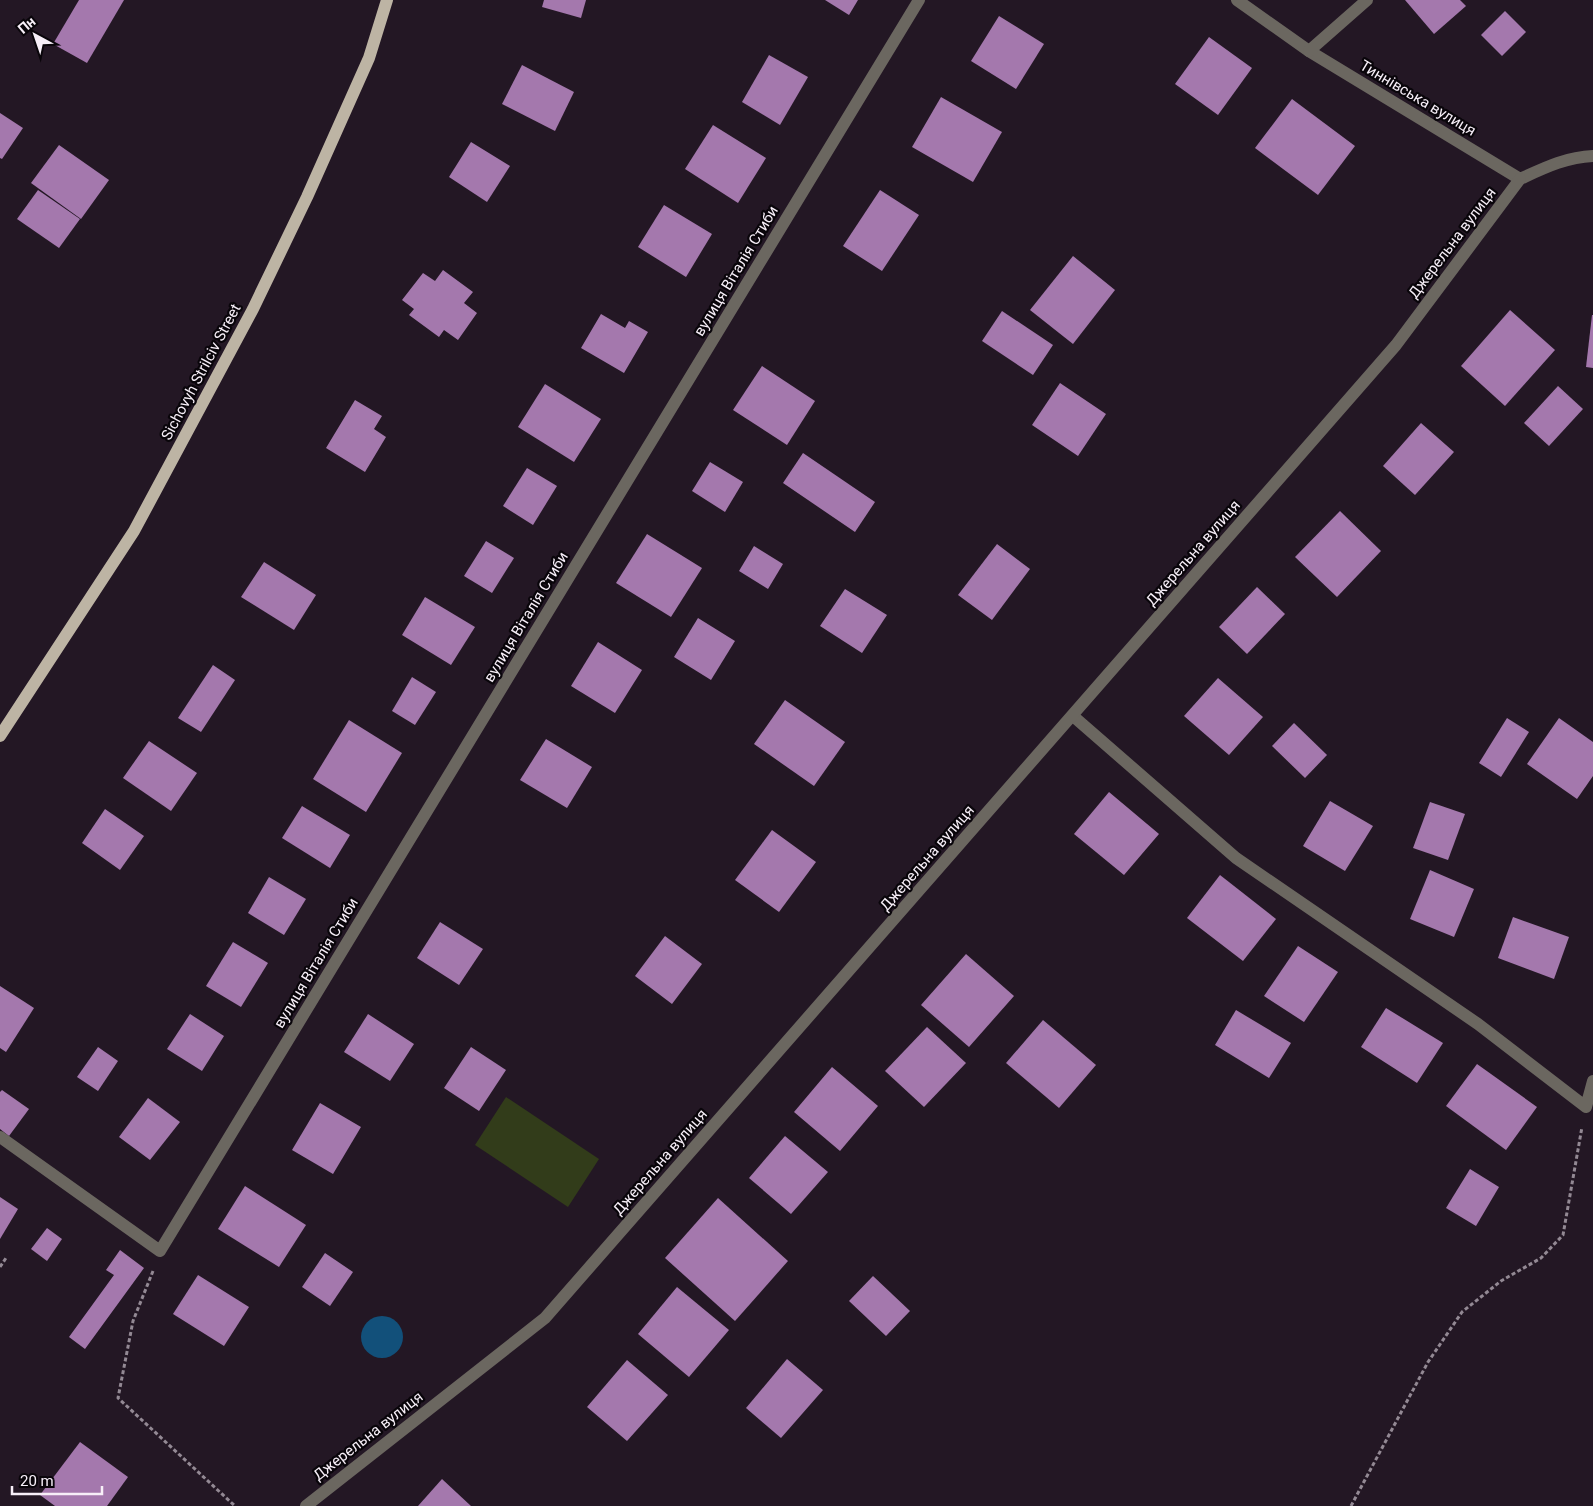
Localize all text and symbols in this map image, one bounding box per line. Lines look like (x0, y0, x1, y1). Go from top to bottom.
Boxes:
north arrow (10, 10, 60, 60)
text: Пн (15, 13, 39, 37)
street label: Тиннівська вулиця (1357, 56, 1479, 140)
street label: Джерельна вулиця (1404, 184, 1500, 302)
street label: вулиця Віталія Стиби (690, 203, 782, 339)
street label: Sichovyh Strilciv Street (157, 301, 245, 443)
street label: Джерельна вулиця (1142, 496, 1244, 610)
street label: вулиця Віталія Стиби (480, 549, 572, 685)
street label: Джерельна вулиця (876, 801, 978, 915)
street label: вулиця Віталія Стиби (270, 895, 362, 1031)
street label: Джерельна вулиця (609, 1105, 711, 1219)
street label: Джерельна вулиця (310, 1388, 426, 1484)
scale bar (12, 1464, 102, 1496)
text: 20 m (20, 1472, 54, 1490)

